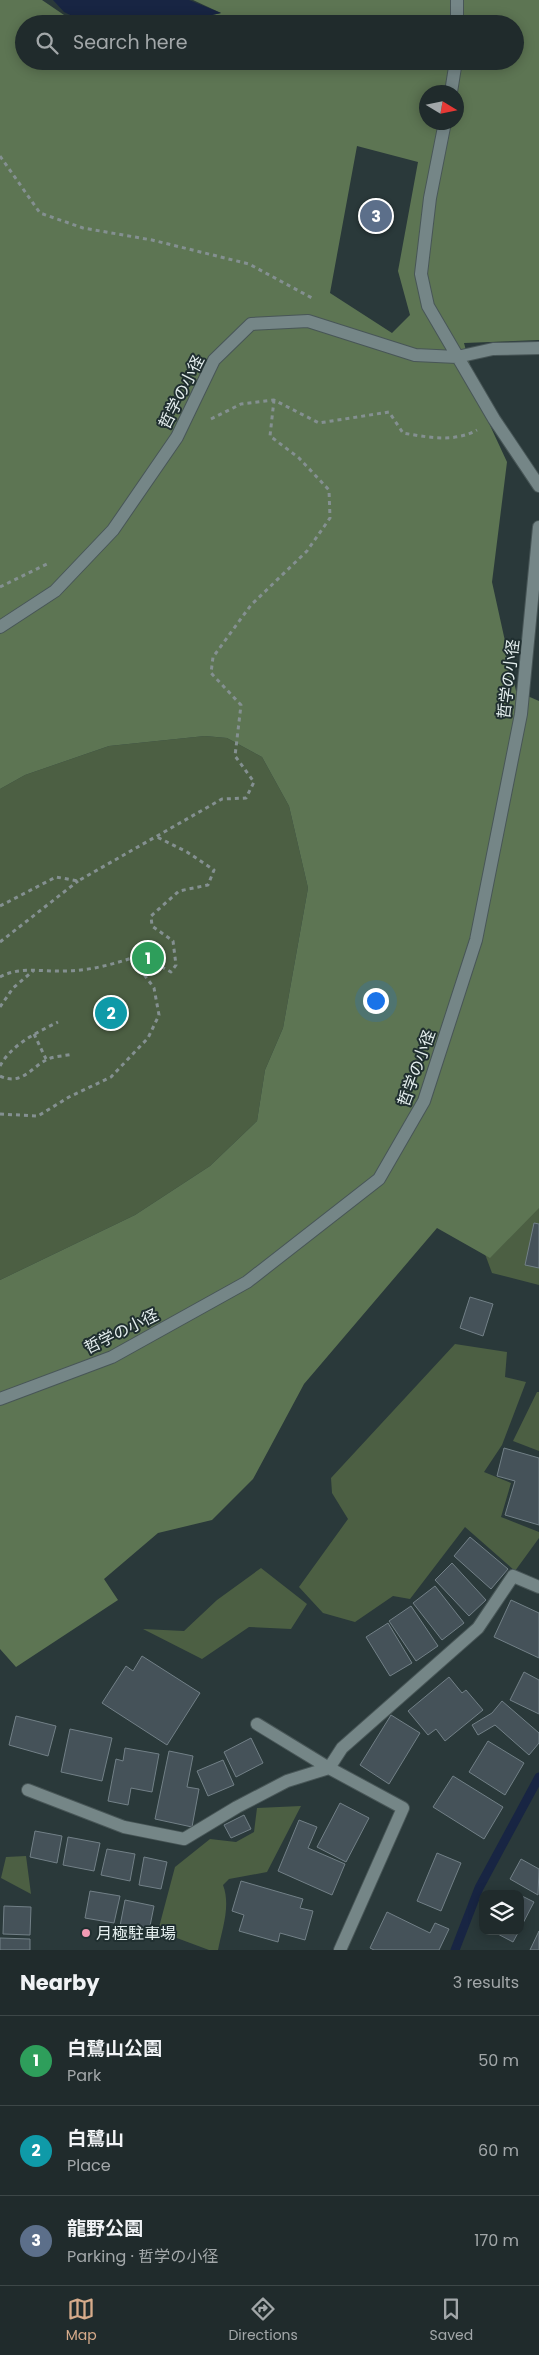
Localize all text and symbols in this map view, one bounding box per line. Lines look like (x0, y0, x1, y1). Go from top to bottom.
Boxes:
search box (15, 15, 524, 70)
icon: search (33, 29, 61, 57)
text: Search here (73, 29, 187, 56)
north arrow (419, 85, 464, 130)
pin: 3 (360, 197, 392, 235)
street label: 哲学の小径 (153, 351, 210, 433)
street label: 哲学の小径 (492, 638, 525, 720)
pin: 1 (132, 939, 164, 977)
your location (363, 988, 389, 1014)
pin: 2 (95, 994, 127, 1032)
street label: 哲学の小径 (392, 1027, 441, 1110)
street label: 哲学の小径 (80, 1304, 162, 1359)
map controls (479, 1890, 524, 1935)
button: layers (479, 1890, 524, 1935)
place label: 月極駐車場 (96, 1922, 176, 1945)
marker: 月極駐車場 (80, 1927, 92, 1939)
text: Nearby (20, 1968, 100, 1997)
text: 3 results (453, 1971, 519, 1994)
text: 白鷺山公園 (67, 2035, 162, 2062)
text: 1 (33, 2049, 39, 2072)
text: 50 m (478, 2049, 519, 2072)
text: Park (67, 2064, 101, 2087)
text: 白鷺山 (67, 2125, 124, 2152)
text: 2 (31, 2139, 41, 2162)
text: 60 m (478, 2139, 519, 2162)
text: Place (67, 2154, 111, 2177)
text: 龍野公園 (67, 2215, 143, 2242)
text: 3 (31, 2229, 41, 2252)
text: 170 m (474, 2229, 519, 2252)
text: Parking · 哲学の小径 (67, 2245, 218, 2268)
tab: Map (66, 2295, 97, 2346)
tab: Directions (228, 2295, 298, 2346)
tab: Saved (429, 2295, 473, 2346)

